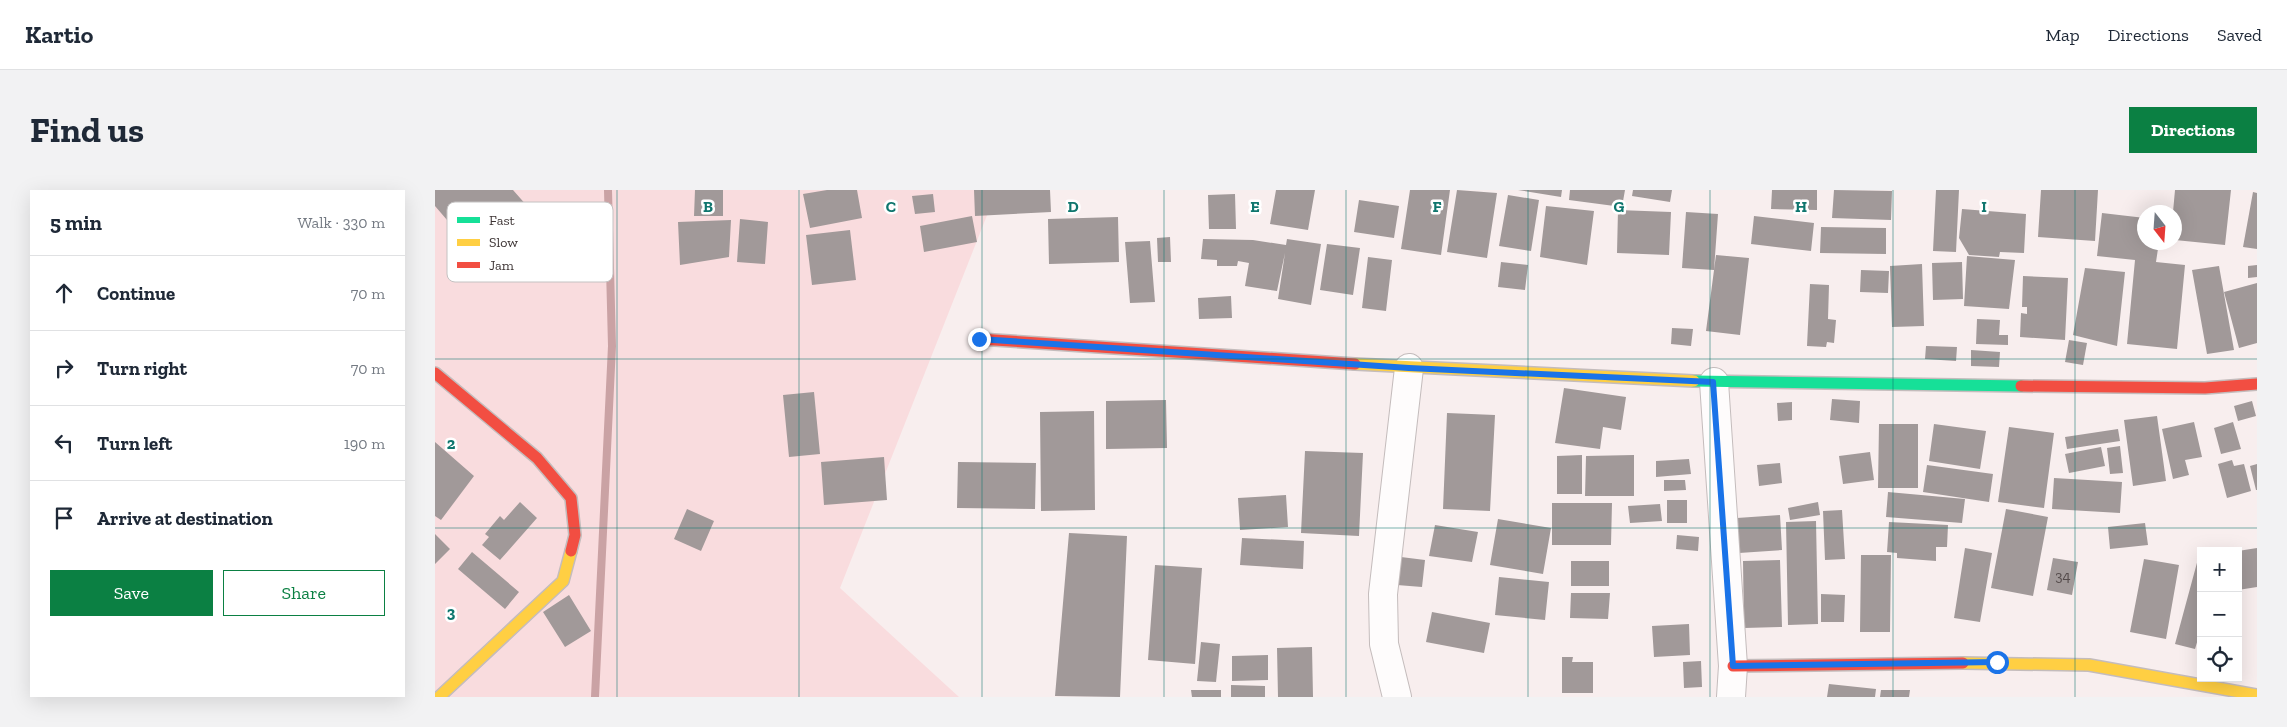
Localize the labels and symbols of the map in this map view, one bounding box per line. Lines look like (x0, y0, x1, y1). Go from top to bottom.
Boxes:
text: B (703, 197, 713, 216)
text: C (886, 197, 896, 216)
text: D (1067, 197, 1079, 216)
text: E (1250, 197, 1260, 216)
text: F (1432, 197, 1442, 216)
text: G (1614, 197, 1625, 216)
text: H (1795, 197, 1807, 216)
text: I (1981, 197, 1987, 216)
legend (447, 202, 613, 282)
north arrow (2137, 205, 2182, 250)
text: Fast (489, 212, 516, 229)
text: Slow (489, 234, 518, 251)
text: Jam (489, 257, 514, 274)
route end (968, 328, 991, 351)
text: 2 (447, 434, 456, 453)
house number: 34 (2055, 567, 2071, 585)
text: 3 (447, 603, 456, 622)
route start (1986, 651, 2009, 674)

